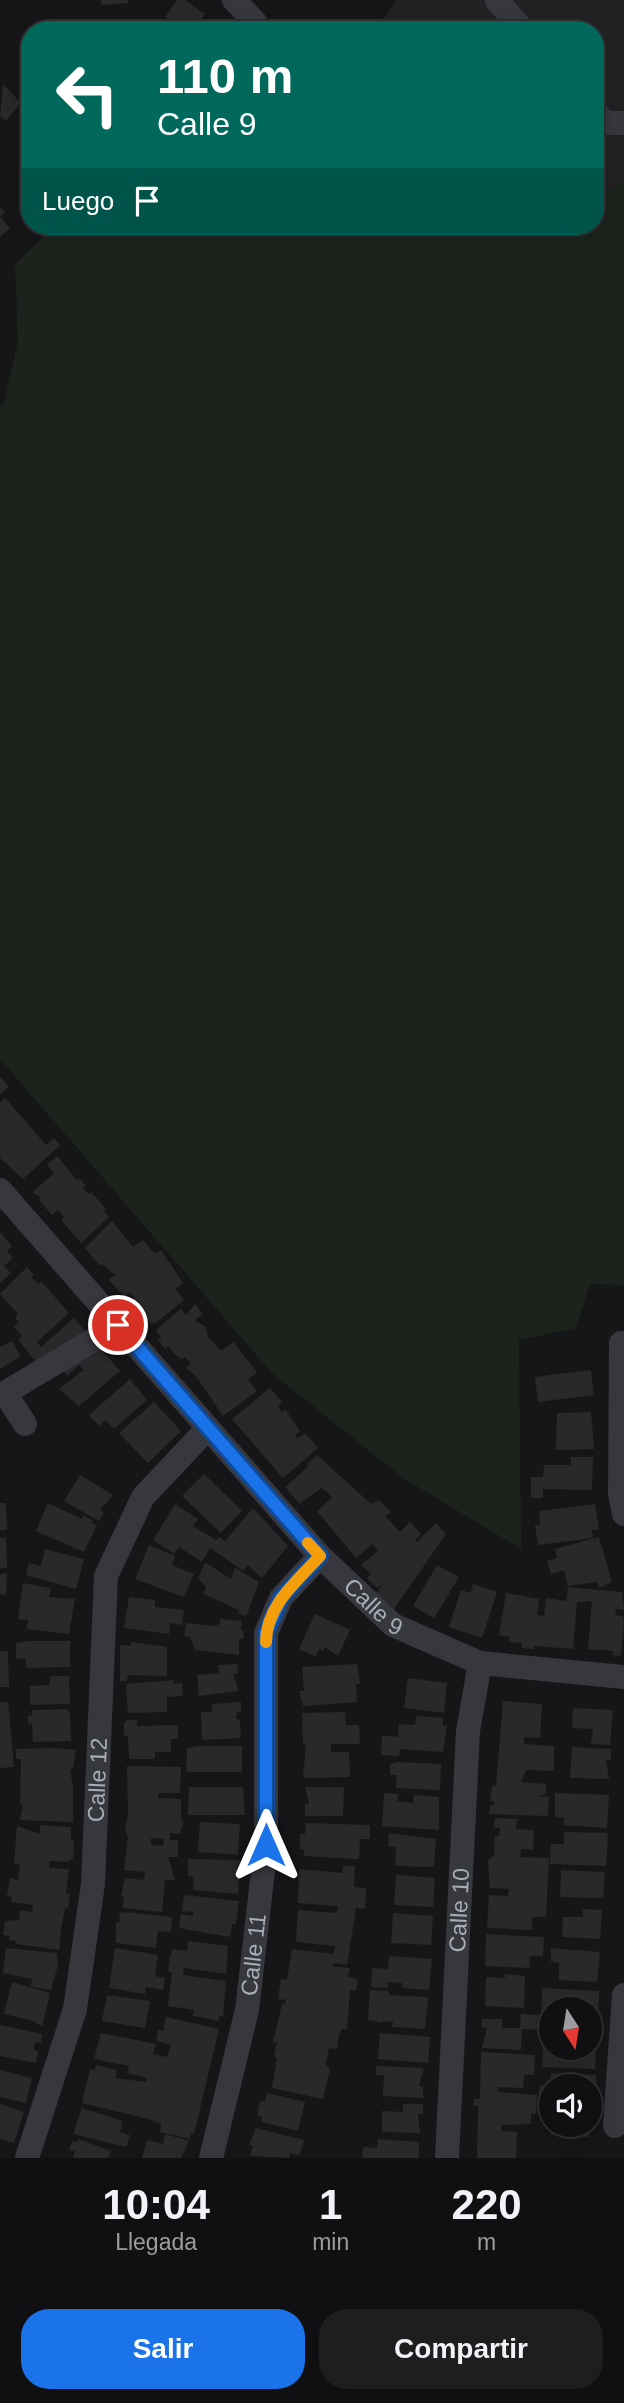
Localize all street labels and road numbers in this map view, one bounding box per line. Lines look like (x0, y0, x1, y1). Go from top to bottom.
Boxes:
street label: Calle 9 (339, 1573, 407, 1641)
street label: Calle 12 (83, 1737, 112, 1823)
street label: Calle 10 (444, 1867, 474, 1953)
street label: Calle 11 (236, 1912, 271, 1997)

